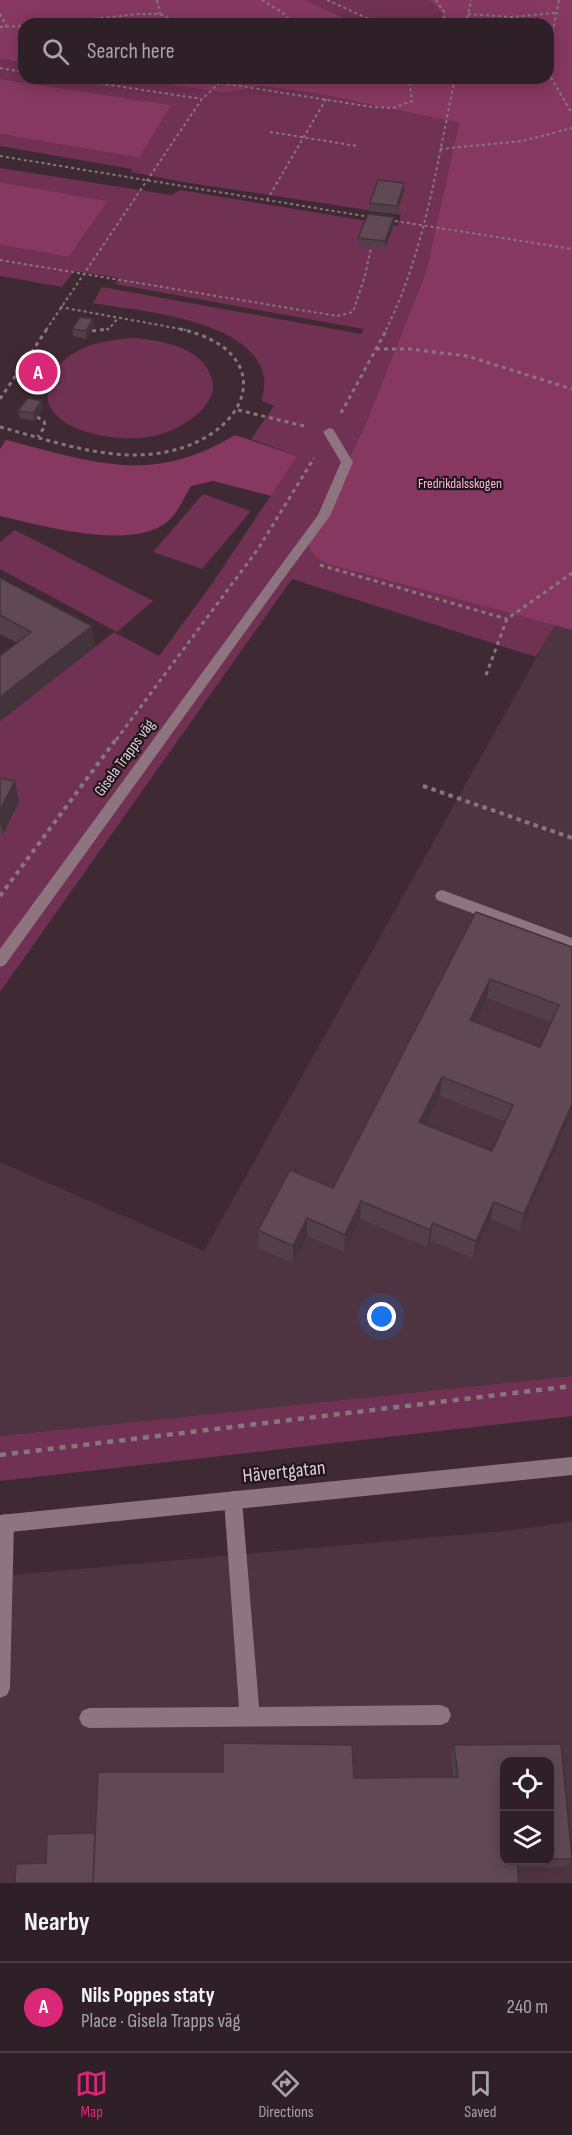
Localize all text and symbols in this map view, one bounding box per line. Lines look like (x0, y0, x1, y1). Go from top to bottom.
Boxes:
search box (18, 18, 554, 84)
icon: search (39, 35, 72, 68)
text: Search here (87, 38, 174, 65)
pin: A (18, 350, 57, 394)
park label: Fredrikdalsskogen (418, 475, 502, 492)
street label: Gisela Trapps väg (91, 716, 159, 800)
your location (367, 1302, 396, 1331)
street label: Hävertgatan (241, 1456, 327, 1488)
map controls (500, 1757, 554, 1865)
button: locate (500, 1757, 554, 1811)
button: layers (500, 1811, 554, 1865)
text: Nearby (24, 1907, 90, 1938)
text: Nils Poppes staty (81, 1982, 215, 2009)
text: A (39, 1995, 48, 2019)
text: 240 m (507, 1995, 548, 2019)
text: Place · Gisela Trapps väg (81, 2009, 241, 2033)
tab: Map (75, 2067, 108, 2122)
tab: Directions (258, 2067, 314, 2122)
tab: Saved (464, 2067, 497, 2122)

